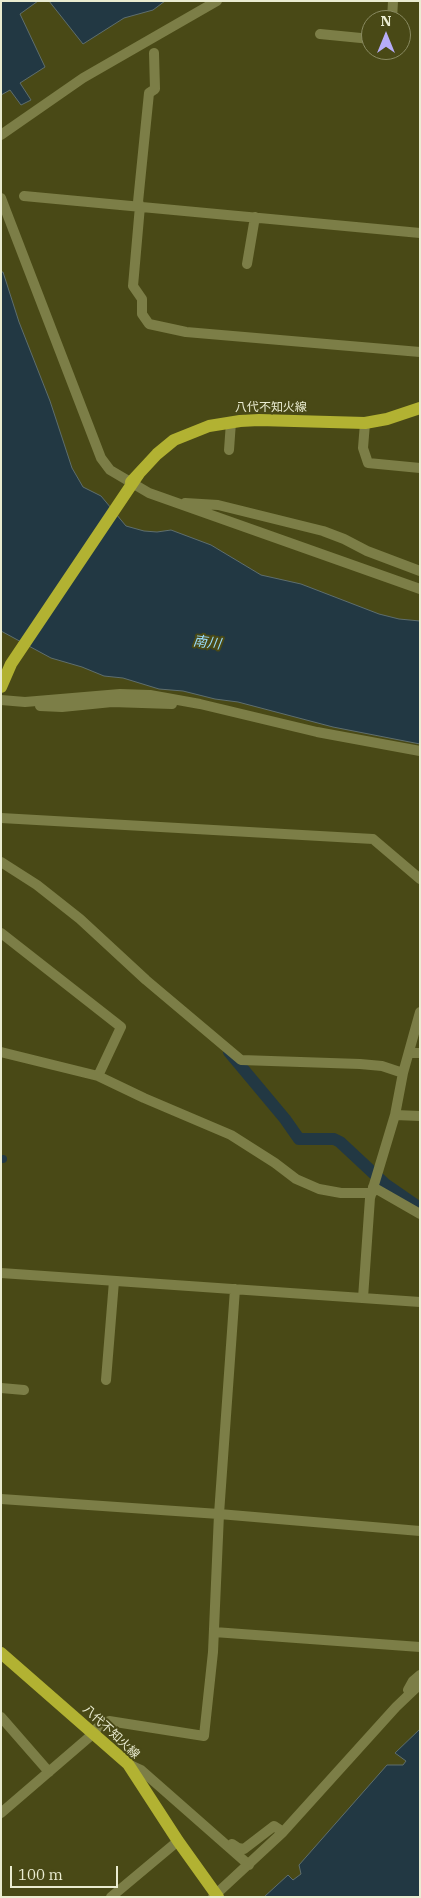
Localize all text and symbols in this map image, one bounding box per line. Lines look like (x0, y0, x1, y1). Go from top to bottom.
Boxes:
north arrow (361, 10, 411, 60)
text: N (380, 12, 392, 30)
street label: 八代不知火線 (235, 401, 307, 415)
water label: 南川 (192, 633, 222, 653)
street label: 八代不知火線 (80, 1702, 142, 1762)
scale bar (12, 1856, 120, 1888)
text: 100 m (18, 1865, 63, 1884)

